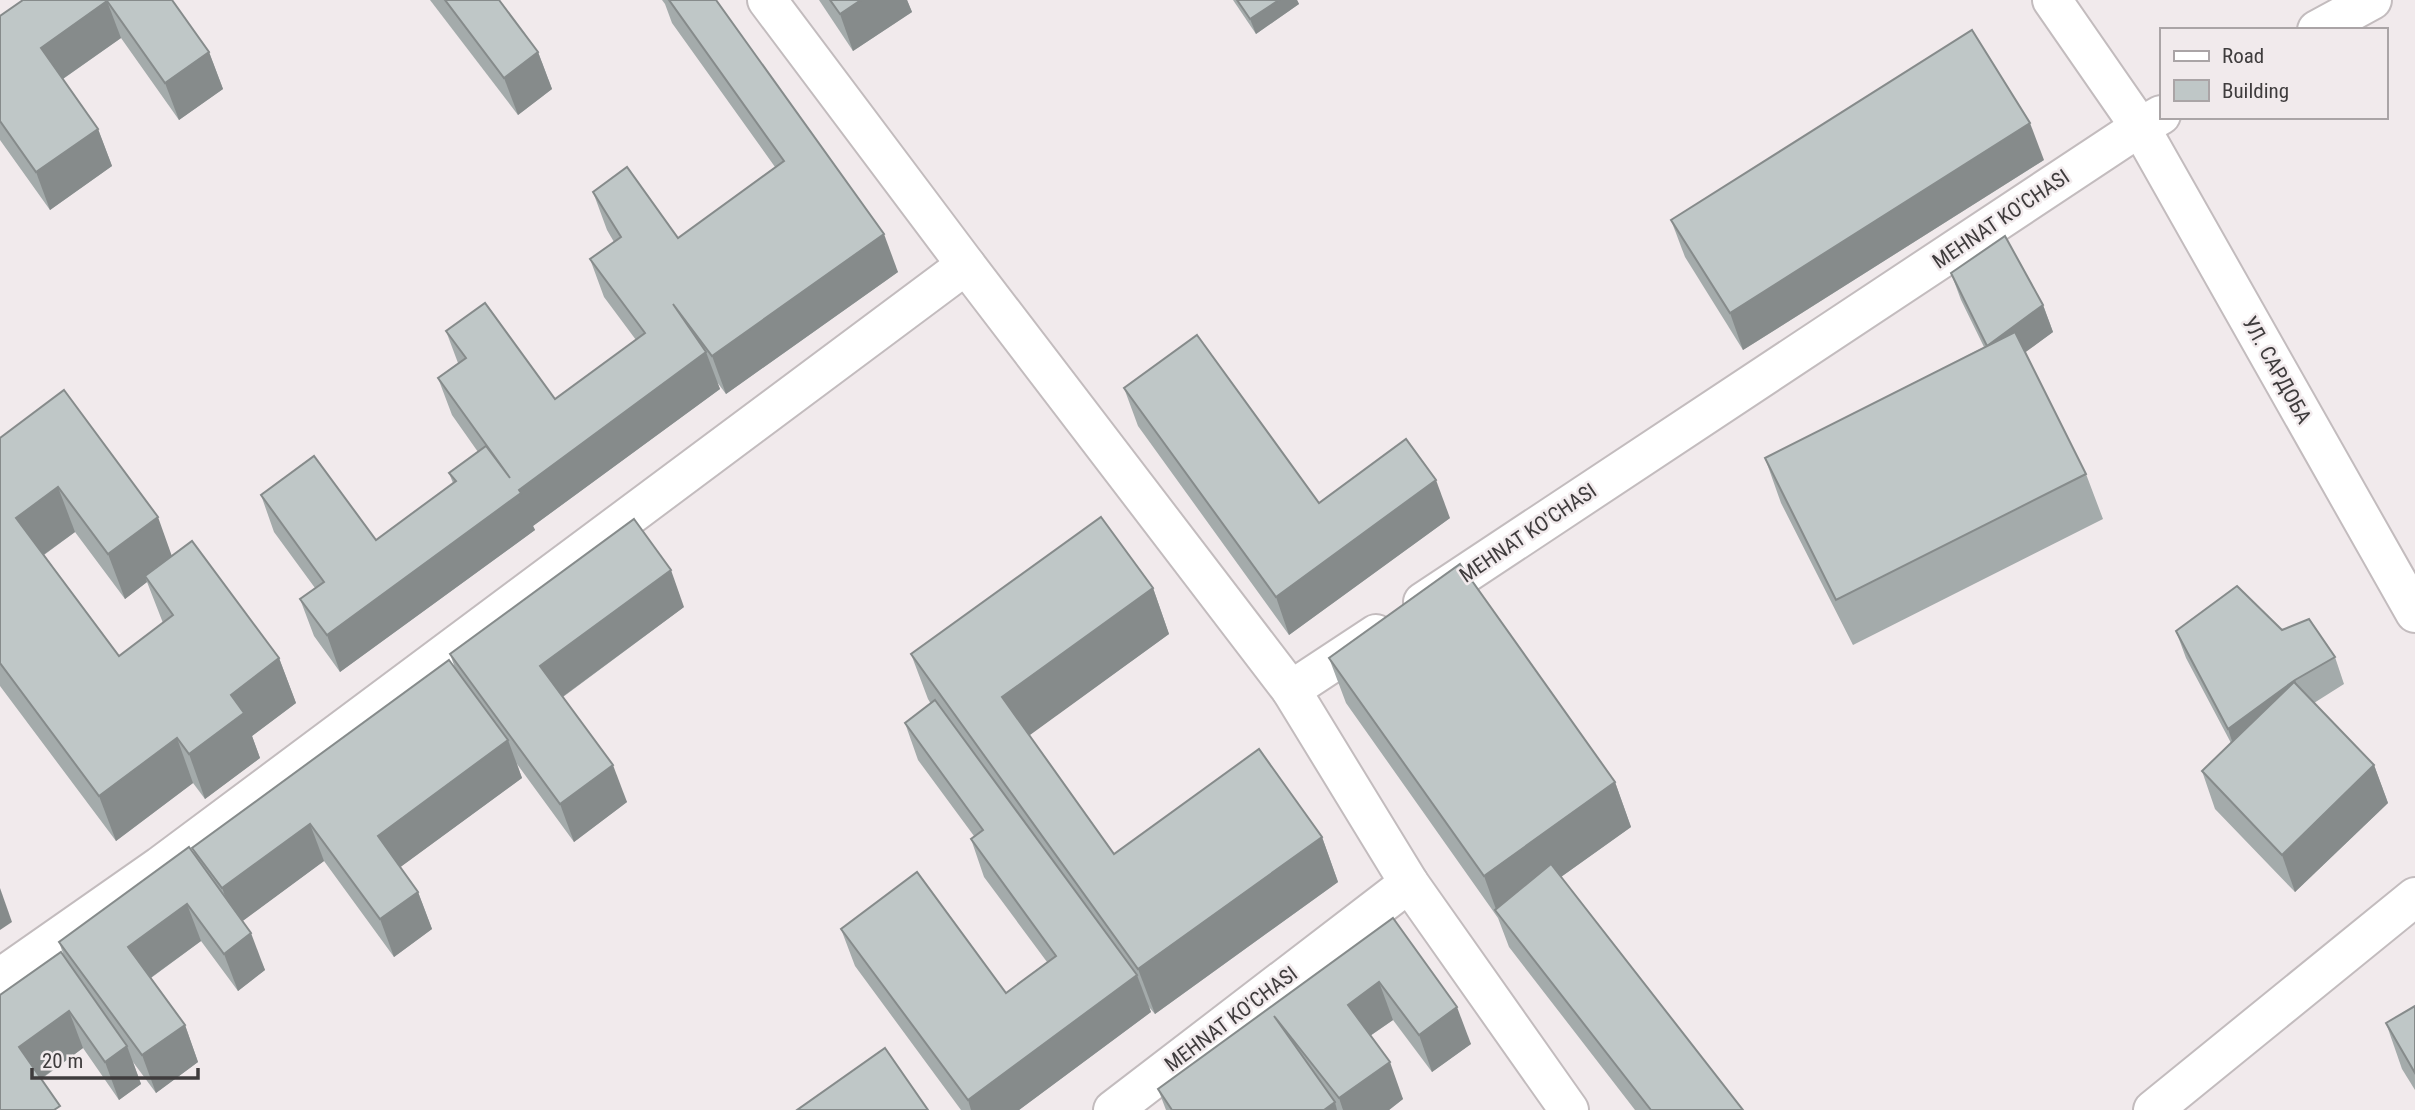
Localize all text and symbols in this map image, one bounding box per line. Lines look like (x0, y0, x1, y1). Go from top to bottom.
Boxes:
legend (2160, 28, 2387, 119)
text: Road (2222, 44, 2264, 68)
text: Building (2222, 79, 2289, 103)
street label: MEHNAT KO'CHASI (1928, 164, 2074, 274)
street label: УЛ. САРДОБА (2238, 312, 2316, 428)
street label: MEHNAT KO'CHASI (1455, 478, 1601, 588)
street label: MEHNAT KO'CHASI (1160, 961, 1302, 1077)
scale bar (32, 1036, 198, 1080)
text: 20 m (42, 1049, 83, 1073)

